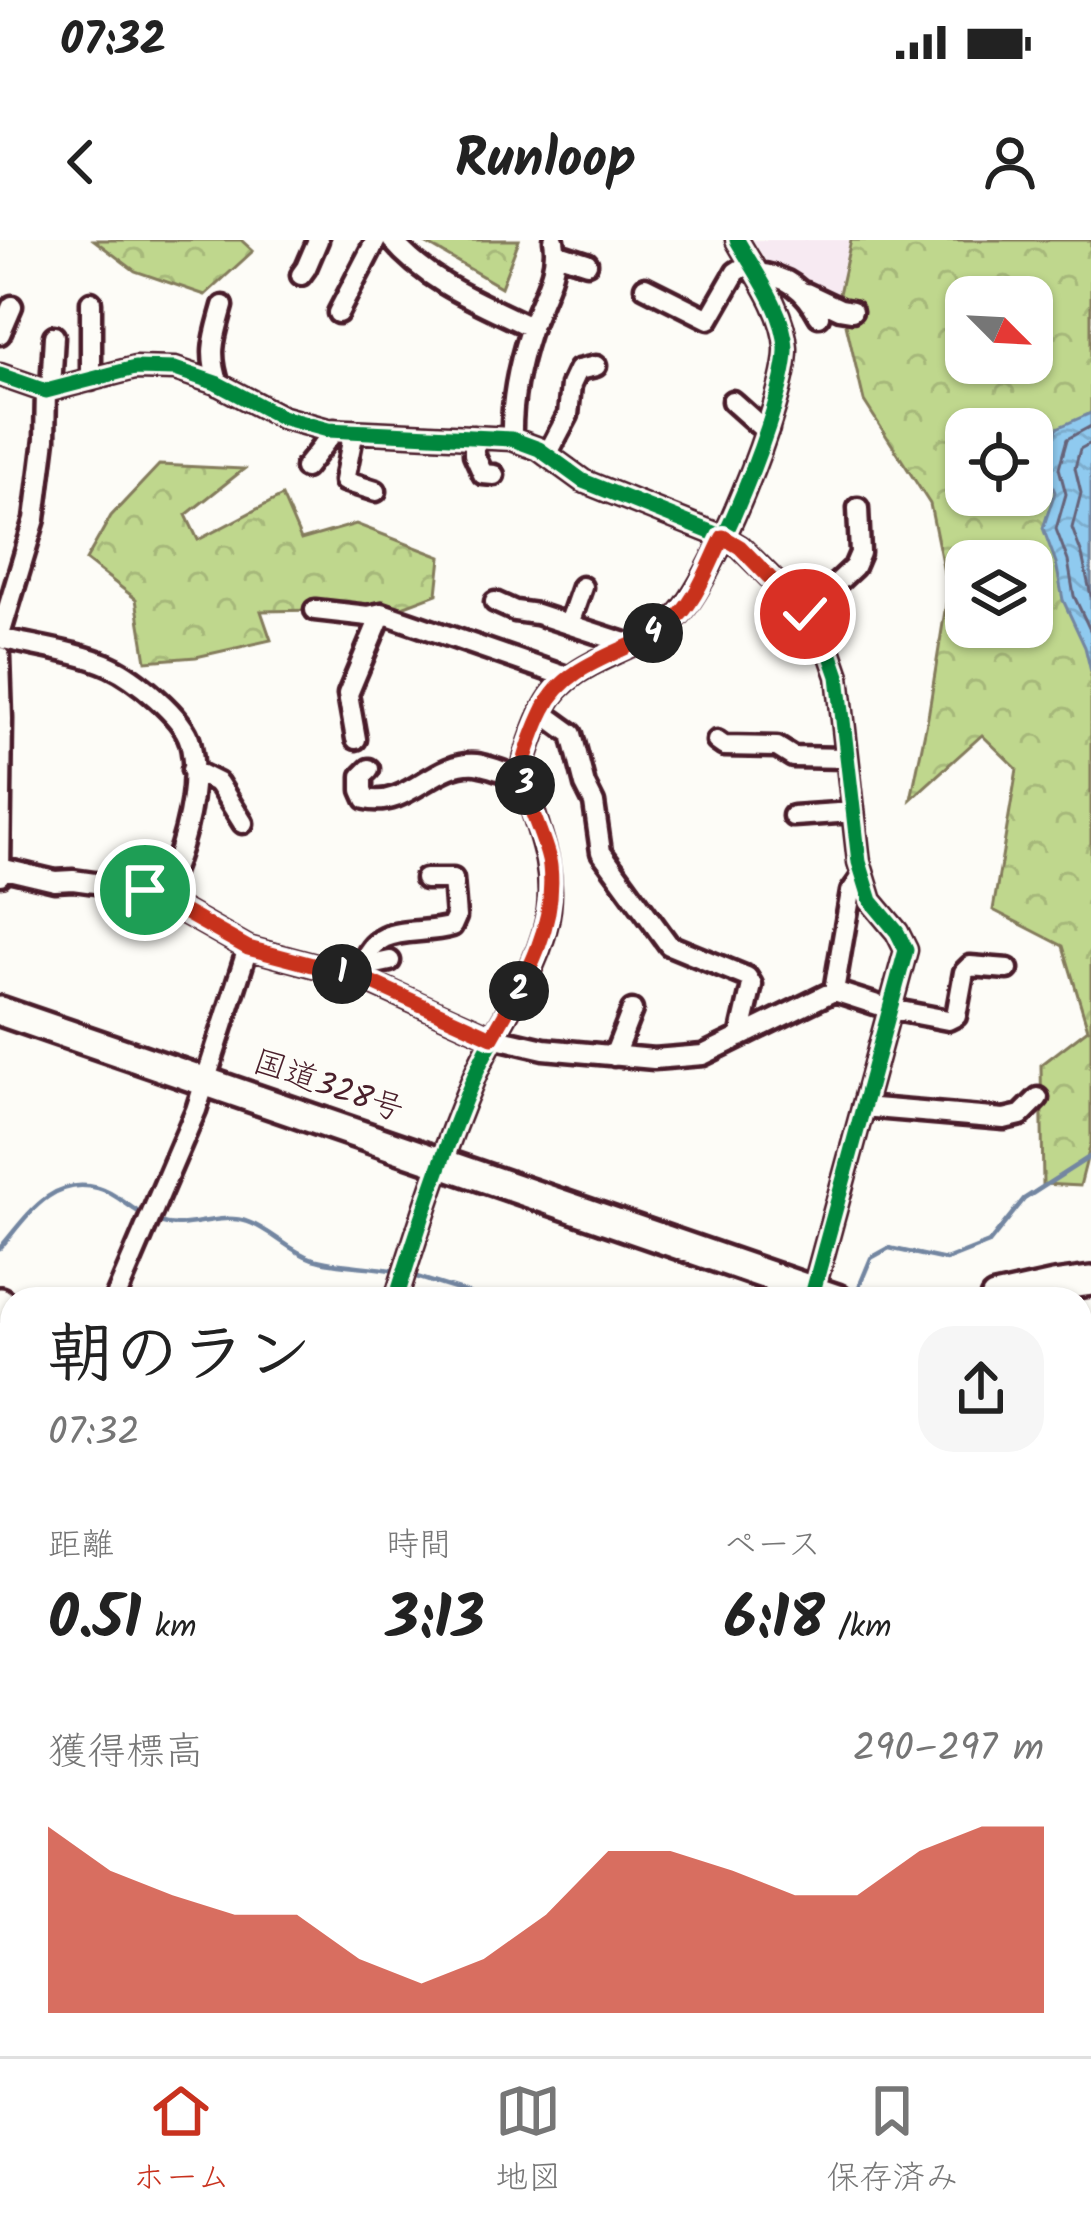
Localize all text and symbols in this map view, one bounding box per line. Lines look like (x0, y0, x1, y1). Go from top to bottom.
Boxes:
text: 07:32 (60, 6, 166, 78)
text: Runloop (455, 119, 636, 205)
icon: back (48, 129, 114, 195)
icon: person (977, 129, 1043, 195)
north arrow (945, 276, 1053, 384)
map controls (945, 276, 1053, 648)
button: locate (945, 408, 1053, 516)
button: layers (945, 540, 1053, 648)
pin (754, 563, 856, 665)
icon: check (772, 581, 838, 647)
pin: 4 (623, 603, 683, 663)
text: 4 (644, 606, 662, 659)
pin: 3 (495, 755, 555, 815)
text: 3 (516, 758, 534, 811)
pin (94, 839, 196, 941)
icon: arrive (112, 857, 178, 923)
pin: 1 (312, 944, 372, 1004)
text: 1 (337, 947, 347, 1000)
pin: 2 (489, 961, 549, 1021)
text: 2 (509, 964, 529, 1017)
street label: 国道328号 (245, 1037, 411, 1138)
text: 朝のラン (48, 1305, 312, 1410)
button: share (918, 1326, 1044, 1452)
text: 07:32 (48, 1403, 140, 1465)
text: 距離 (48, 1520, 114, 1573)
text: 時間 (386, 1520, 452, 1573)
text: ペース (724, 1520, 821, 1573)
text: 0.51 (48, 1573, 141, 1669)
text: 3:13 (386, 1573, 485, 1669)
text: 6:18 (724, 1573, 825, 1669)
text: km (141, 1602, 196, 1655)
text: /km (825, 1602, 891, 1655)
text: 290–297 m (853, 1719, 1044, 1781)
text: 獲得標高 (48, 1723, 204, 1785)
tab: ホーム (133, 2078, 230, 2206)
tab: 地図 (495, 2078, 561, 2206)
tab: 保存済み (826, 2078, 958, 2206)

